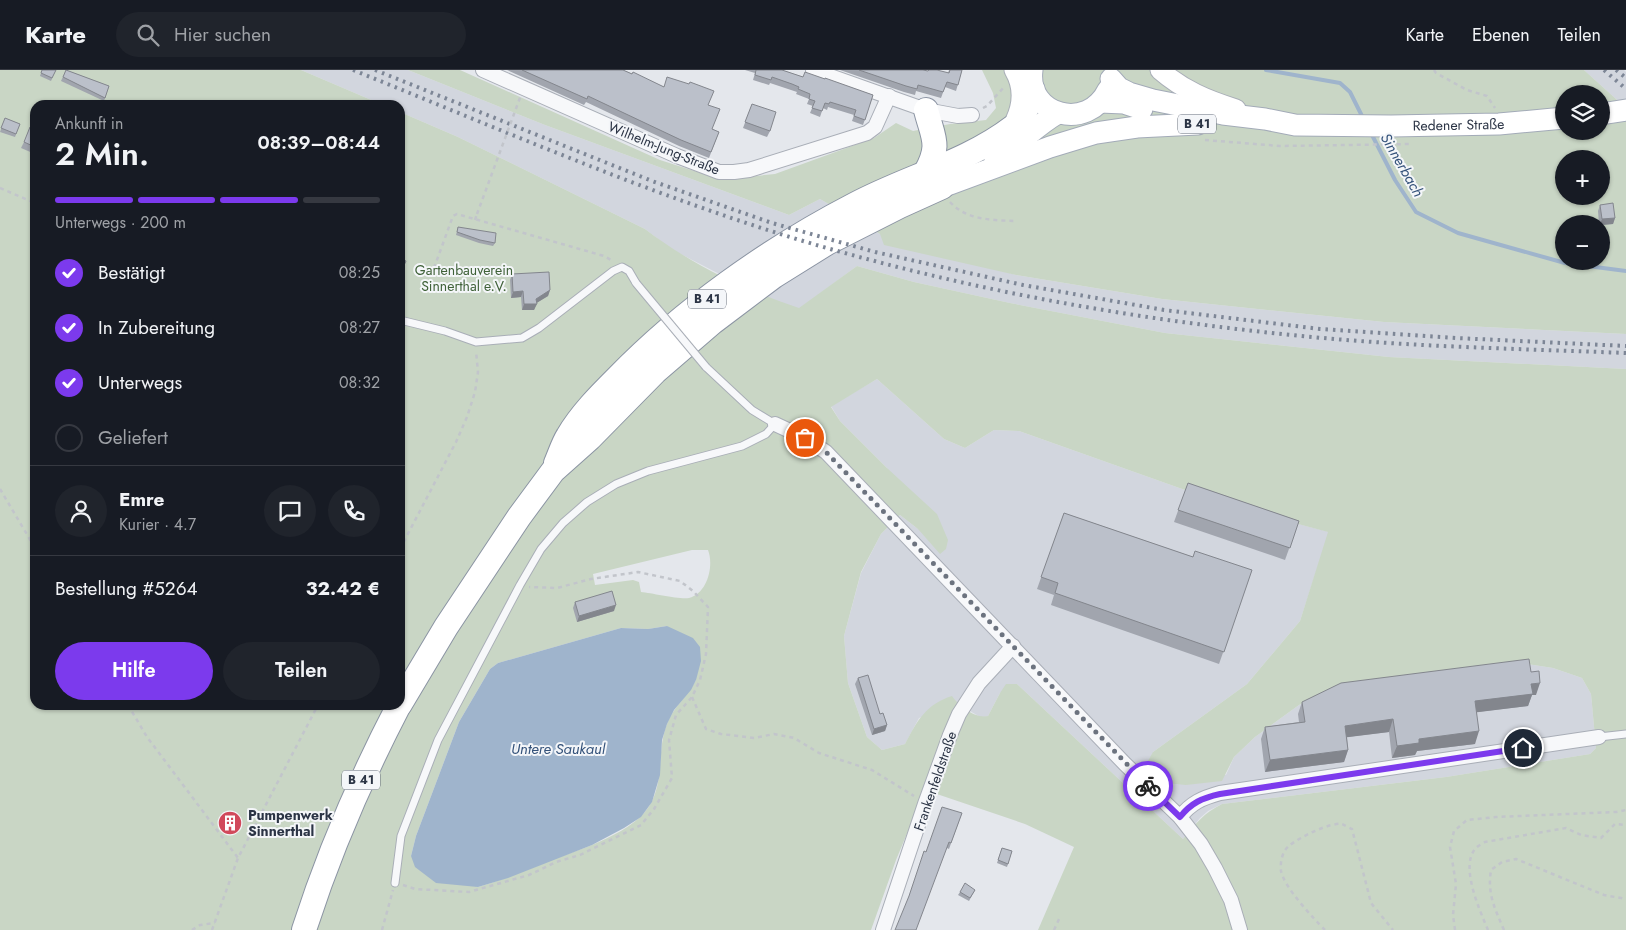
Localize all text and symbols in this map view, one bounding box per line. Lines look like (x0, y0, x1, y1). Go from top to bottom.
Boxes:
search box (116, 12, 466, 57)
text: Karte (25, 17, 86, 52)
icon: search (134, 21, 162, 49)
text: Hier suchen (174, 21, 271, 48)
text: Karte (1405, 22, 1444, 48)
text: Ebenen (1472, 22, 1530, 48)
text: Teilen (1558, 22, 1601, 48)
map controls (1555, 85, 1610, 270)
button: layers (1555, 85, 1610, 140)
text: Ankunft in (55, 112, 123, 135)
road number: B 41 (1178, 114, 1216, 134)
street label: Redener Straße (1413, 114, 1505, 136)
street label: Wilhelm-Jung-Straße (605, 116, 723, 180)
text: 08:39–08:44 (257, 129, 380, 156)
water label: Sinnerbach (1375, 129, 1429, 201)
text: 2 Min. (55, 131, 149, 177)
button: + (1555, 150, 1610, 205)
text: Unterwegs · 200 m (55, 211, 186, 234)
button: − (1555, 215, 1610, 270)
icon: check (55, 259, 83, 287)
text: Bestätigt (98, 259, 165, 286)
park label: Gartenbauverein Sinnerthal e.V. (415, 260, 513, 296)
text: 08:25 (339, 261, 380, 284)
road number: B 41 (688, 290, 726, 308)
icon: check (55, 314, 83, 342)
text: In Zubereitung (98, 314, 215, 341)
text: 08:27 (339, 316, 380, 339)
icon: check (55, 369, 83, 397)
text: Unterwegs (98, 369, 182, 396)
text: 08:32 (339, 371, 380, 394)
pin (784, 417, 826, 459)
text: Geliefert (98, 424, 168, 451)
icon: bag (791, 424, 819, 452)
button: person (55, 485, 107, 537)
button: chat (264, 485, 316, 537)
button: phone (328, 485, 380, 537)
text: Emre (119, 486, 164, 513)
text: Kurier · 4.7 (119, 513, 196, 536)
text: Bestellung #5264 (55, 575, 198, 602)
text: 32.42 € (306, 575, 380, 602)
button: Hilfe (55, 642, 213, 700)
button: Teilen (223, 642, 380, 700)
pin (1502, 727, 1544, 769)
street label: Frankenfeldstraße (909, 728, 961, 834)
icon: home (1509, 734, 1537, 762)
water label: Untere Saukaul (511, 738, 606, 760)
courier (1123, 761, 1173, 811)
road number: B 41 (342, 770, 380, 790)
icon: bike (1134, 772, 1162, 800)
place label: Pumpenwerk Sinnerthal (248, 805, 333, 841)
building icon: Pumpenwerk Sinnerthal (217, 810, 243, 836)

